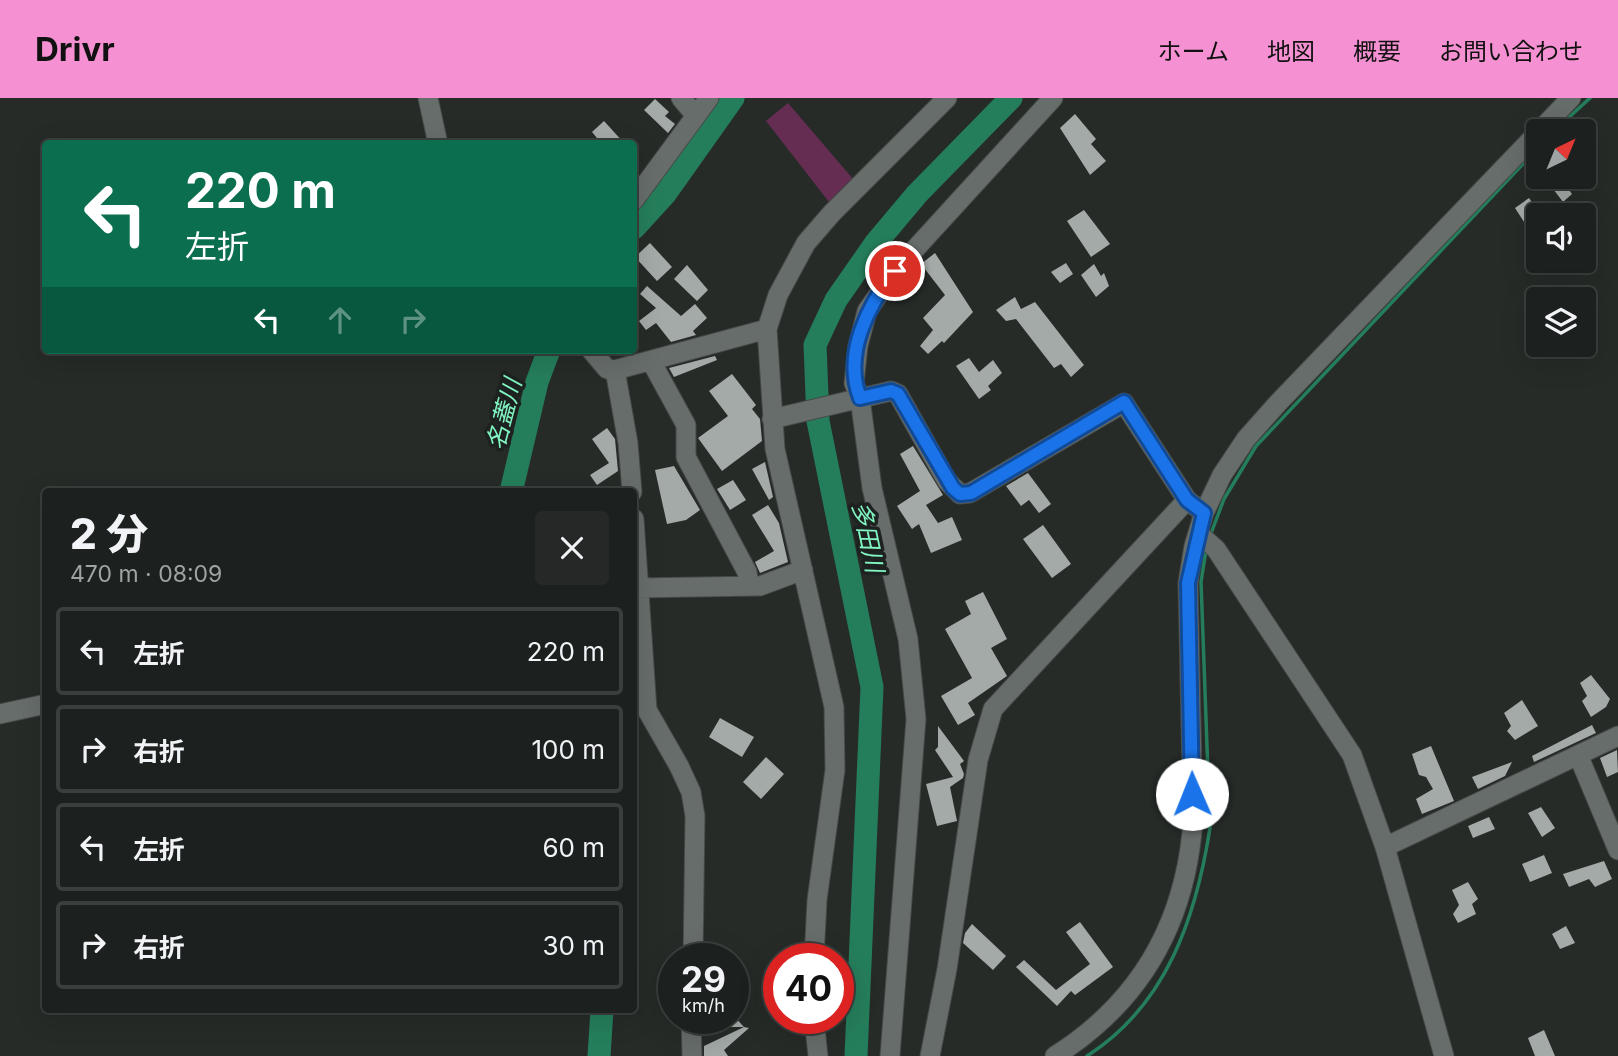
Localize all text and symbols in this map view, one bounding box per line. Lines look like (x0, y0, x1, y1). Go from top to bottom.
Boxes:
text: Drivr (35, 29, 115, 69)
text: ホーム (1158, 37, 1229, 66)
text: 地図 (1267, 37, 1315, 66)
text: 概要 (1353, 37, 1401, 66)
text: お問い合わせ (1439, 37, 1583, 66)
north arrow (1526, 119, 1596, 189)
map controls (1526, 119, 1596, 357)
text: 220 m (185, 161, 336, 220)
icon: left (70, 168, 161, 259)
button: sound (1526, 203, 1596, 273)
text: 左折 (185, 227, 249, 266)
pin (865, 241, 925, 301)
icon: arrive (876, 252, 914, 290)
button: layers (1526, 287, 1596, 357)
icon: left (248, 301, 286, 339)
icon: ahead (321, 301, 359, 339)
icon: right (394, 301, 432, 339)
water label: 名蓋川 (481, 373, 528, 453)
water label: 多田川 (846, 499, 890, 578)
text: 2 分 (70, 508, 148, 559)
button: close (535, 511, 609, 585)
text: 470 m · 08:09 (70, 560, 222, 588)
icon: left (74, 632, 112, 670)
text: 220 m (527, 636, 605, 667)
text: 左折 (133, 638, 185, 669)
icon: right (74, 730, 112, 768)
text: 100 m (532, 734, 605, 765)
text: 右折 (133, 736, 185, 767)
position arrow (1155, 757, 1229, 831)
icon: left (74, 828, 112, 866)
text: 60 m (542, 832, 605, 863)
text: 左折 (133, 834, 185, 865)
icon: right (74, 926, 112, 964)
text: 30 m (542, 930, 605, 961)
text: 右折 (133, 932, 185, 963)
speed limit sign: 40 (763, 943, 854, 1034)
text: 29 (681, 958, 726, 1000)
text: km/h (682, 995, 725, 1016)

